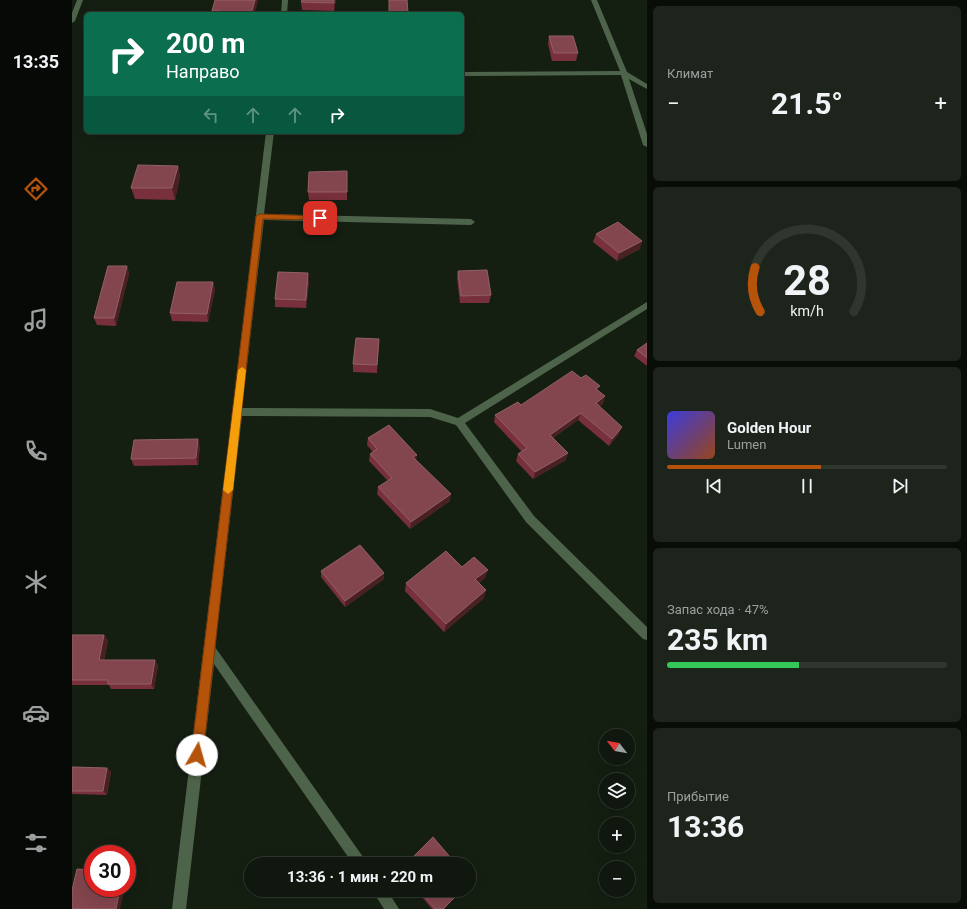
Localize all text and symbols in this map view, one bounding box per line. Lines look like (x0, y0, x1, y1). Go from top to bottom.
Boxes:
text: 200 m (166, 27, 245, 60)
icon: right (100, 28, 152, 80)
text: 13:35 (13, 51, 59, 72)
text: Направо (166, 61, 239, 82)
text: Климат (667, 66, 713, 81)
text: 21.5° (771, 86, 843, 121)
text: − (667, 91, 680, 116)
text: + (935, 91, 947, 116)
icon: left (200, 104, 222, 126)
icon: ahead (242, 104, 264, 126)
icon: ahead (284, 104, 306, 126)
icon: right (326, 104, 348, 126)
icon: directions (22, 175, 50, 203)
pin (303, 201, 337, 235)
icon: arrive (309, 207, 331, 229)
text: 28 (783, 256, 831, 305)
text: km/h (790, 302, 824, 318)
icon: music (22, 306, 50, 334)
text: Golden Hour (727, 419, 811, 437)
icon: phone (22, 437, 50, 465)
text: Lumen (727, 437, 766, 452)
icon: previous (703, 475, 725, 497)
icon: pause (796, 475, 818, 497)
icon: next (889, 475, 911, 497)
icon: climate (22, 568, 50, 596)
text: Запас хода · 47% (667, 602, 769, 617)
text: 235 km (667, 622, 768, 657)
icon: car (22, 699, 50, 727)
north arrow (599, 729, 635, 765)
map controls (599, 729, 635, 897)
position arrow (176, 734, 218, 776)
button: layers (599, 773, 635, 809)
text: Прибытие (667, 789, 729, 804)
text: 13:36 (667, 809, 744, 844)
button: + (599, 817, 635, 853)
icon: filters (22, 829, 50, 857)
speed limit sign: 30 (84, 845, 136, 897)
button: − (599, 861, 635, 897)
text: 13:36 · 1 мин · 220 m (287, 868, 433, 886)

